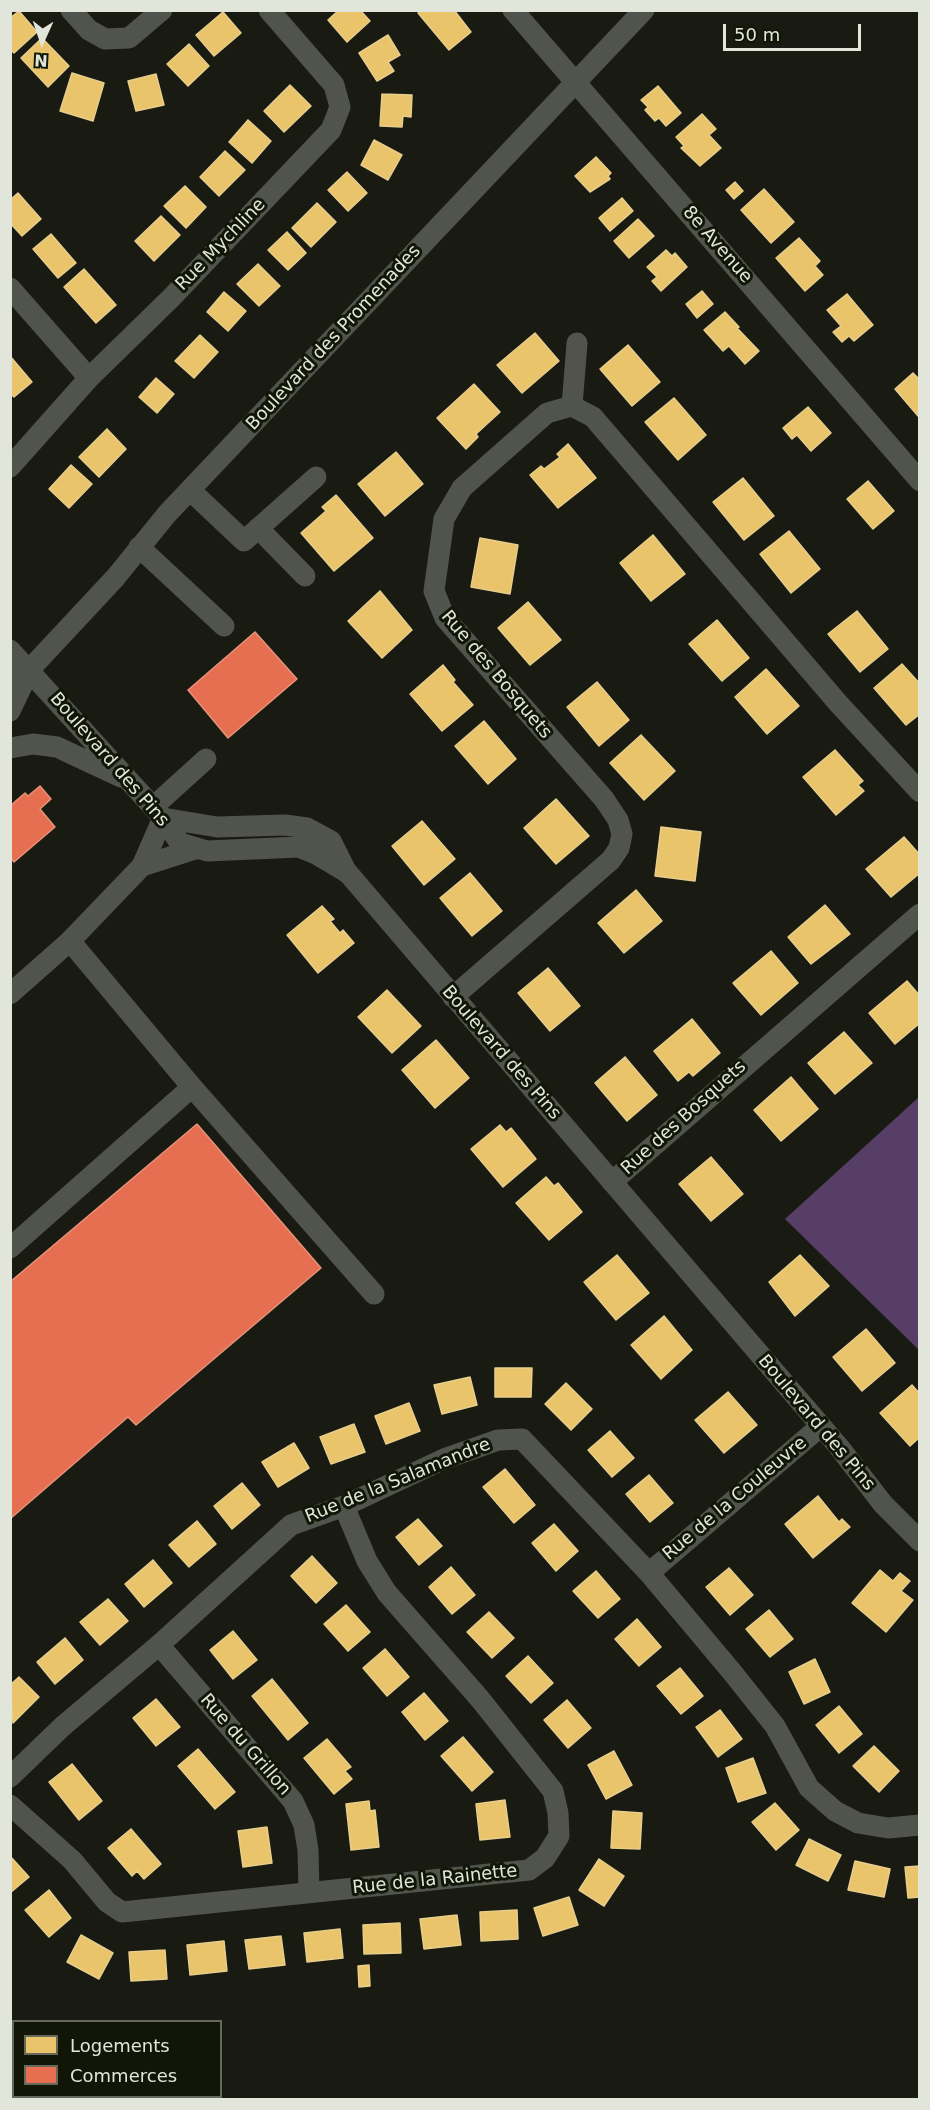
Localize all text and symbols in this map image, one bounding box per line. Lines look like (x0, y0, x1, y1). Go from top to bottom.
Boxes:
north arrow (12, 12, 72, 72)
scale bar (726, 12, 864, 50)
text: 50 m (734, 24, 780, 45)
text: N (34, 51, 48, 70)
street label: Rue Mychline (172, 194, 270, 296)
street label: 8e Avenue (678, 202, 756, 288)
street label: Boulevard des Promenades (242, 241, 426, 435)
street label: Rue des Bosquets (436, 607, 556, 743)
street label: Boulevard des Pins (45, 689, 173, 831)
street label: Boulevard des Pins (437, 982, 565, 1124)
street label: Rue des Bosquets (617, 1056, 751, 1180)
street label: Boulevard des Pins (753, 1351, 879, 1495)
street label: Rue de la Couleuvre (659, 1433, 811, 1565)
street label: Rue de la Salamandre (302, 1434, 494, 1528)
street label: Rue du Grillon (195, 1690, 295, 1800)
street label: Rue de la Rainette (351, 1861, 519, 1899)
legend (12, 2020, 222, 2098)
text: Logements (70, 2035, 170, 2056)
text: Commerces (70, 2065, 177, 2086)

